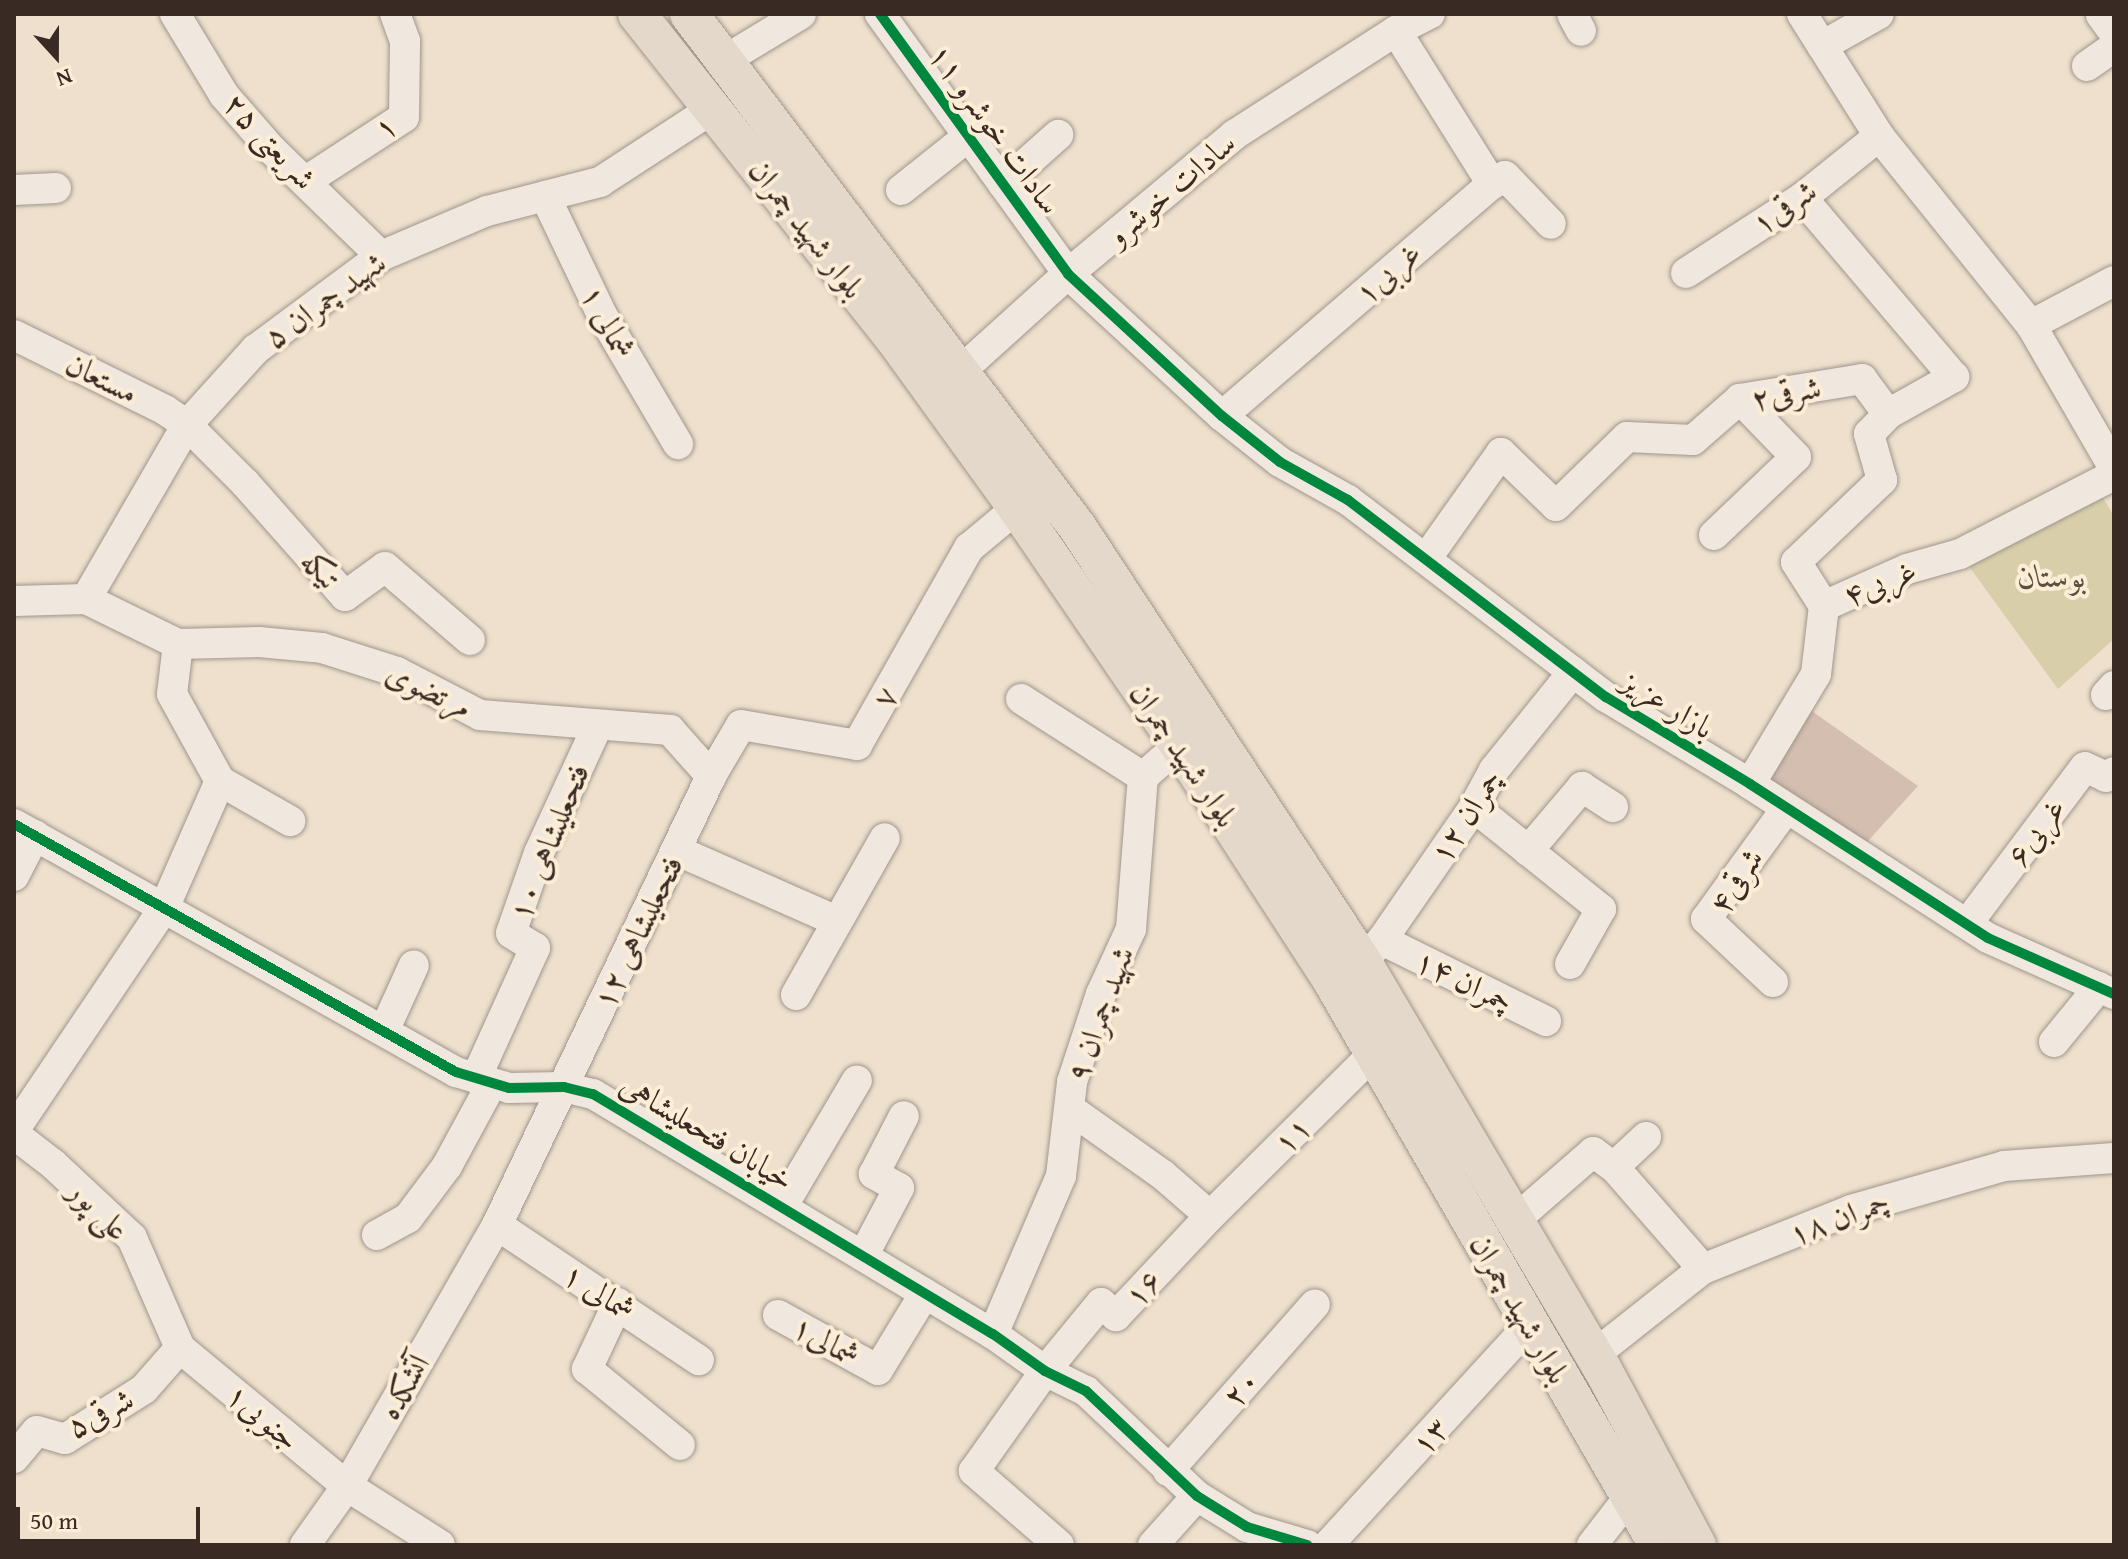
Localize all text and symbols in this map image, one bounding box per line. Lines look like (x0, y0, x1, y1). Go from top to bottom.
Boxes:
north arrow (16, 16, 96, 96)
street label: سادات خوشرو ۱۱ (920, 36, 1070, 222)
text: N (52, 61, 77, 96)
street label: شریعتی ۲۵ (216, 85, 324, 197)
street label: ۱ (366, 106, 404, 148)
street label: سادات خوشرو (1099, 124, 1243, 254)
street label: بلوار شهید چمران (741, 152, 873, 306)
street label: شرقی۱ (1744, 171, 1824, 243)
street label: غربی۱ (1347, 234, 1429, 312)
street label: شهید چمران ۵ (257, 243, 393, 357)
street label: شمالی ۱ (573, 278, 643, 366)
street label: مستعان (60, 344, 144, 412)
street label: شرقی۲ (1748, 367, 1824, 419)
street label: تیکه (293, 542, 349, 598)
street label: غربی۴ (1838, 551, 1922, 615)
park label: بوستان (2018, 557, 2086, 595)
street label: مرتضوی (380, 653, 478, 727)
street label: بازار عزیز (1615, 661, 1721, 747)
street label: بلوار شهید چمران (1122, 675, 1246, 835)
street label: ۷ (864, 680, 906, 714)
street label: فتحعلیشاهی ۱۰ (500, 758, 598, 926)
street label: چمران ۱۲ (1422, 762, 1510, 870)
street label: غربی۶ (1998, 790, 2074, 874)
street label: شرقی۴ (1701, 841, 1771, 921)
street label: فتحعلیشاهی ۱۲ (584, 849, 692, 1015)
street label: شهید چمران ۹ (1058, 941, 1142, 1087)
street label: چمران ۱۴ (1409, 941, 1519, 1021)
street label: خیابان فتحعلیشاهی (613, 1065, 801, 1199)
street label: ۱۱ (1265, 1108, 1319, 1162)
street label: علی پور (60, 1171, 138, 1249)
street label: چمران ۱۸ (1784, 1182, 1894, 1254)
street label: بلوار شهید چمران (1462, 1227, 1578, 1391)
street label: ۱ شمالی (556, 1255, 642, 1329)
street label: ۱۶ (1116, 1261, 1170, 1315)
street label: شمالی۱ (785, 1307, 867, 1375)
street label: آتشکده (370, 1347, 438, 1427)
street label: ۲۰ (1214, 1361, 1268, 1415)
street label: جنوبی۱ (218, 1375, 308, 1459)
street label: شرقی۵ (60, 1380, 140, 1446)
street label: ۱۳ (1403, 1409, 1457, 1463)
scale bar (20, 1491, 204, 1541)
text: 50 m (30, 1503, 78, 1538)

